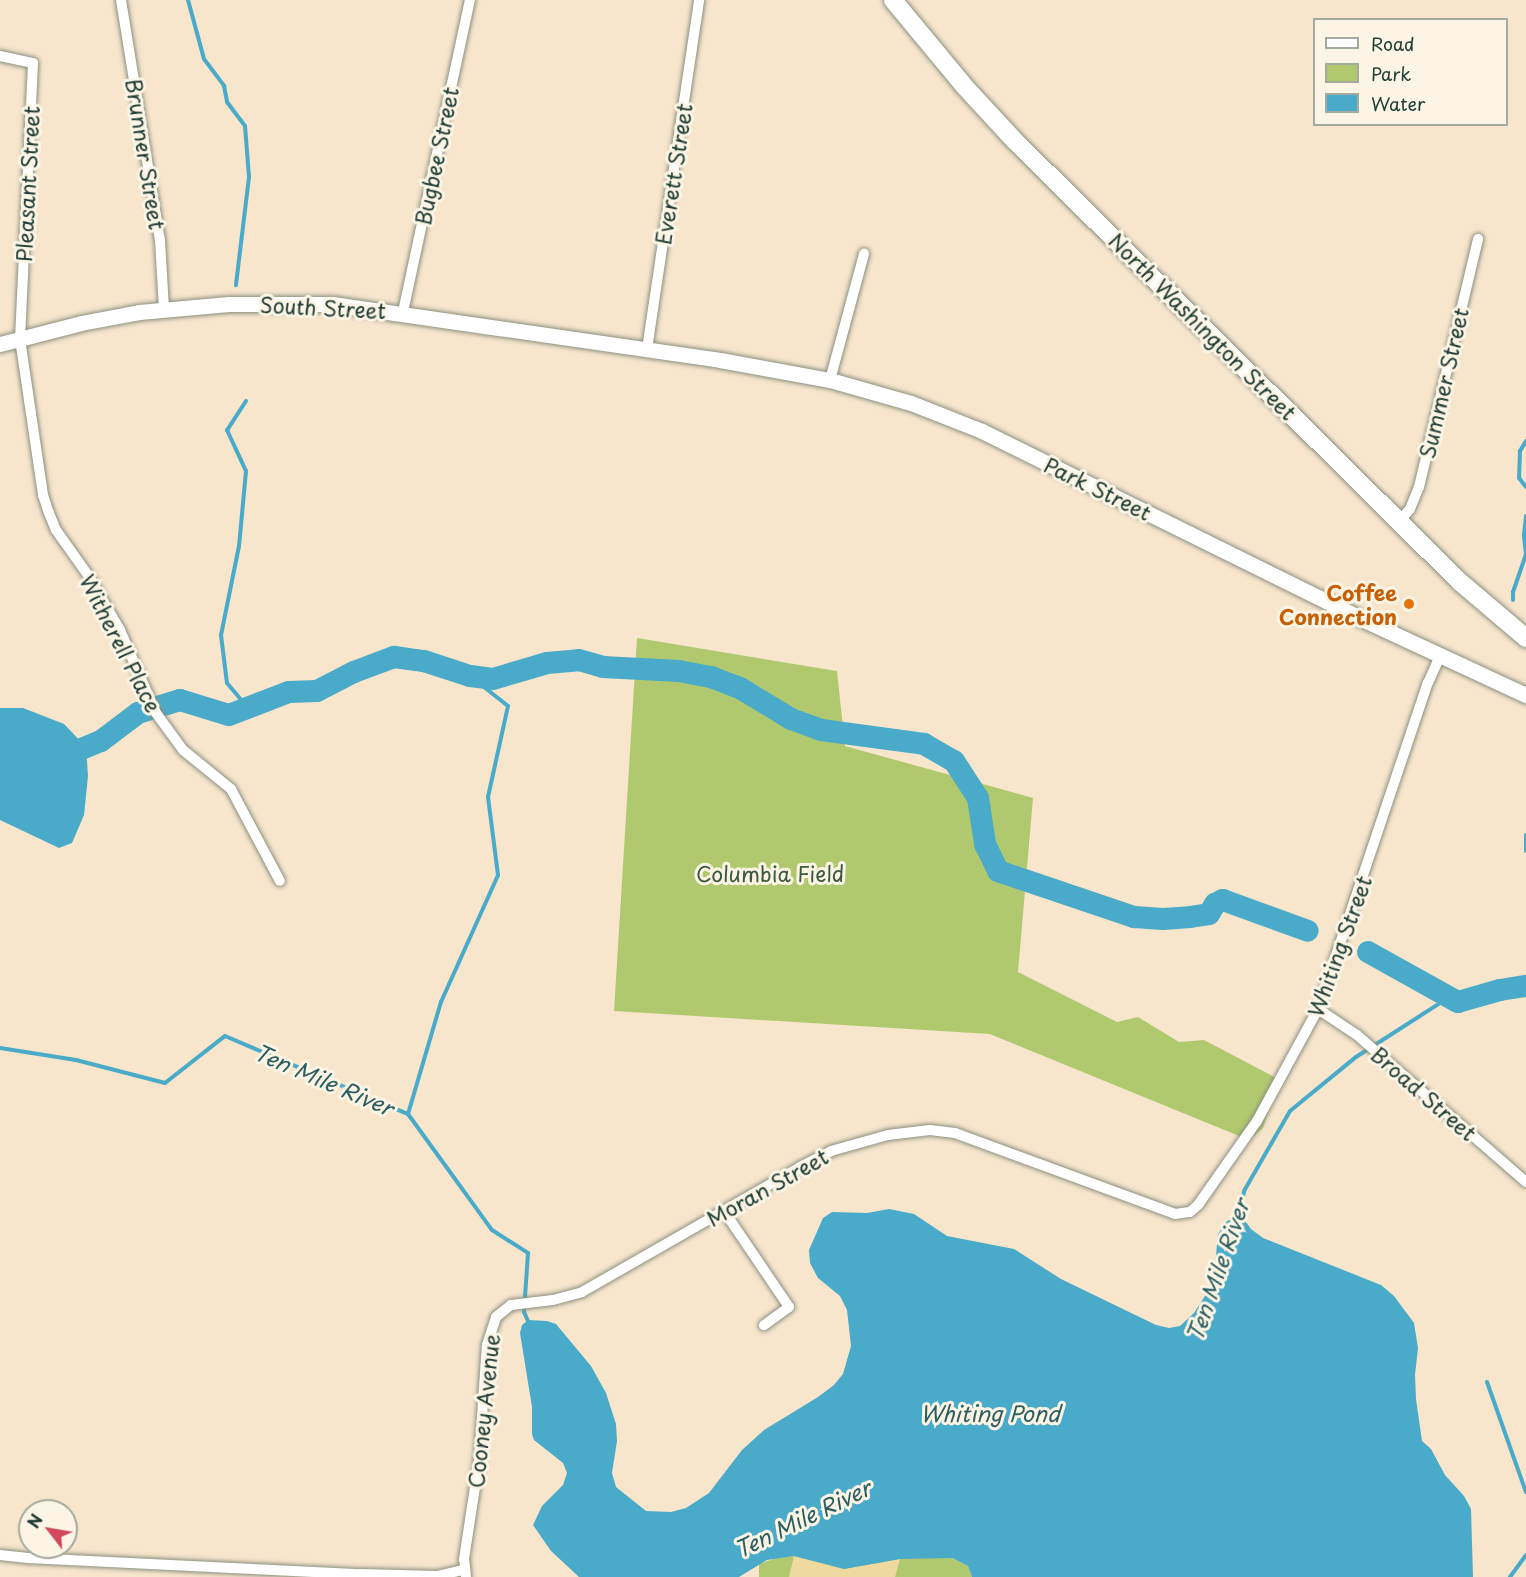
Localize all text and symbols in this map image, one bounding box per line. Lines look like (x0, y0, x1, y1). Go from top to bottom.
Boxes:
legend (1313, 18, 1508, 126)
text: Road (1371, 30, 1415, 57)
text: Park (1371, 60, 1411, 87)
street label: Brunner Street (122, 76, 170, 232)
street label: Bugbee Street (409, 83, 463, 229)
text: Water (1371, 90, 1425, 117)
street label: Everett Street (649, 102, 697, 246)
street label: Pleasant Street (10, 105, 44, 263)
street label: North Washington Street (1105, 228, 1301, 424)
street label: South Street (259, 291, 387, 323)
street label: Summer Street (1413, 305, 1473, 461)
street label: Park Street (1040, 451, 1156, 525)
street label: Witherell Place (75, 569, 167, 717)
place label: Coffee Connection (1279, 579, 1397, 629)
marker: Coffee Connection (1402, 597, 1416, 611)
park label: Columbia Field (696, 860, 844, 886)
street label: Whiting Street (1302, 872, 1376, 1020)
water label: Ten Mile River (249, 1037, 399, 1121)
street label: Broad Street (1367, 1041, 1481, 1145)
street label: Moran Street (702, 1143, 832, 1231)
water label: Ten Mile River (1180, 1194, 1254, 1346)
street label: Cooney Avenue (462, 1333, 504, 1489)
water label: Whiting Pond (920, 1400, 1060, 1426)
water label: Ten Mile River (728, 1473, 876, 1563)
north arrow (18, 1499, 78, 1559)
text: N (21, 1509, 48, 1532)

